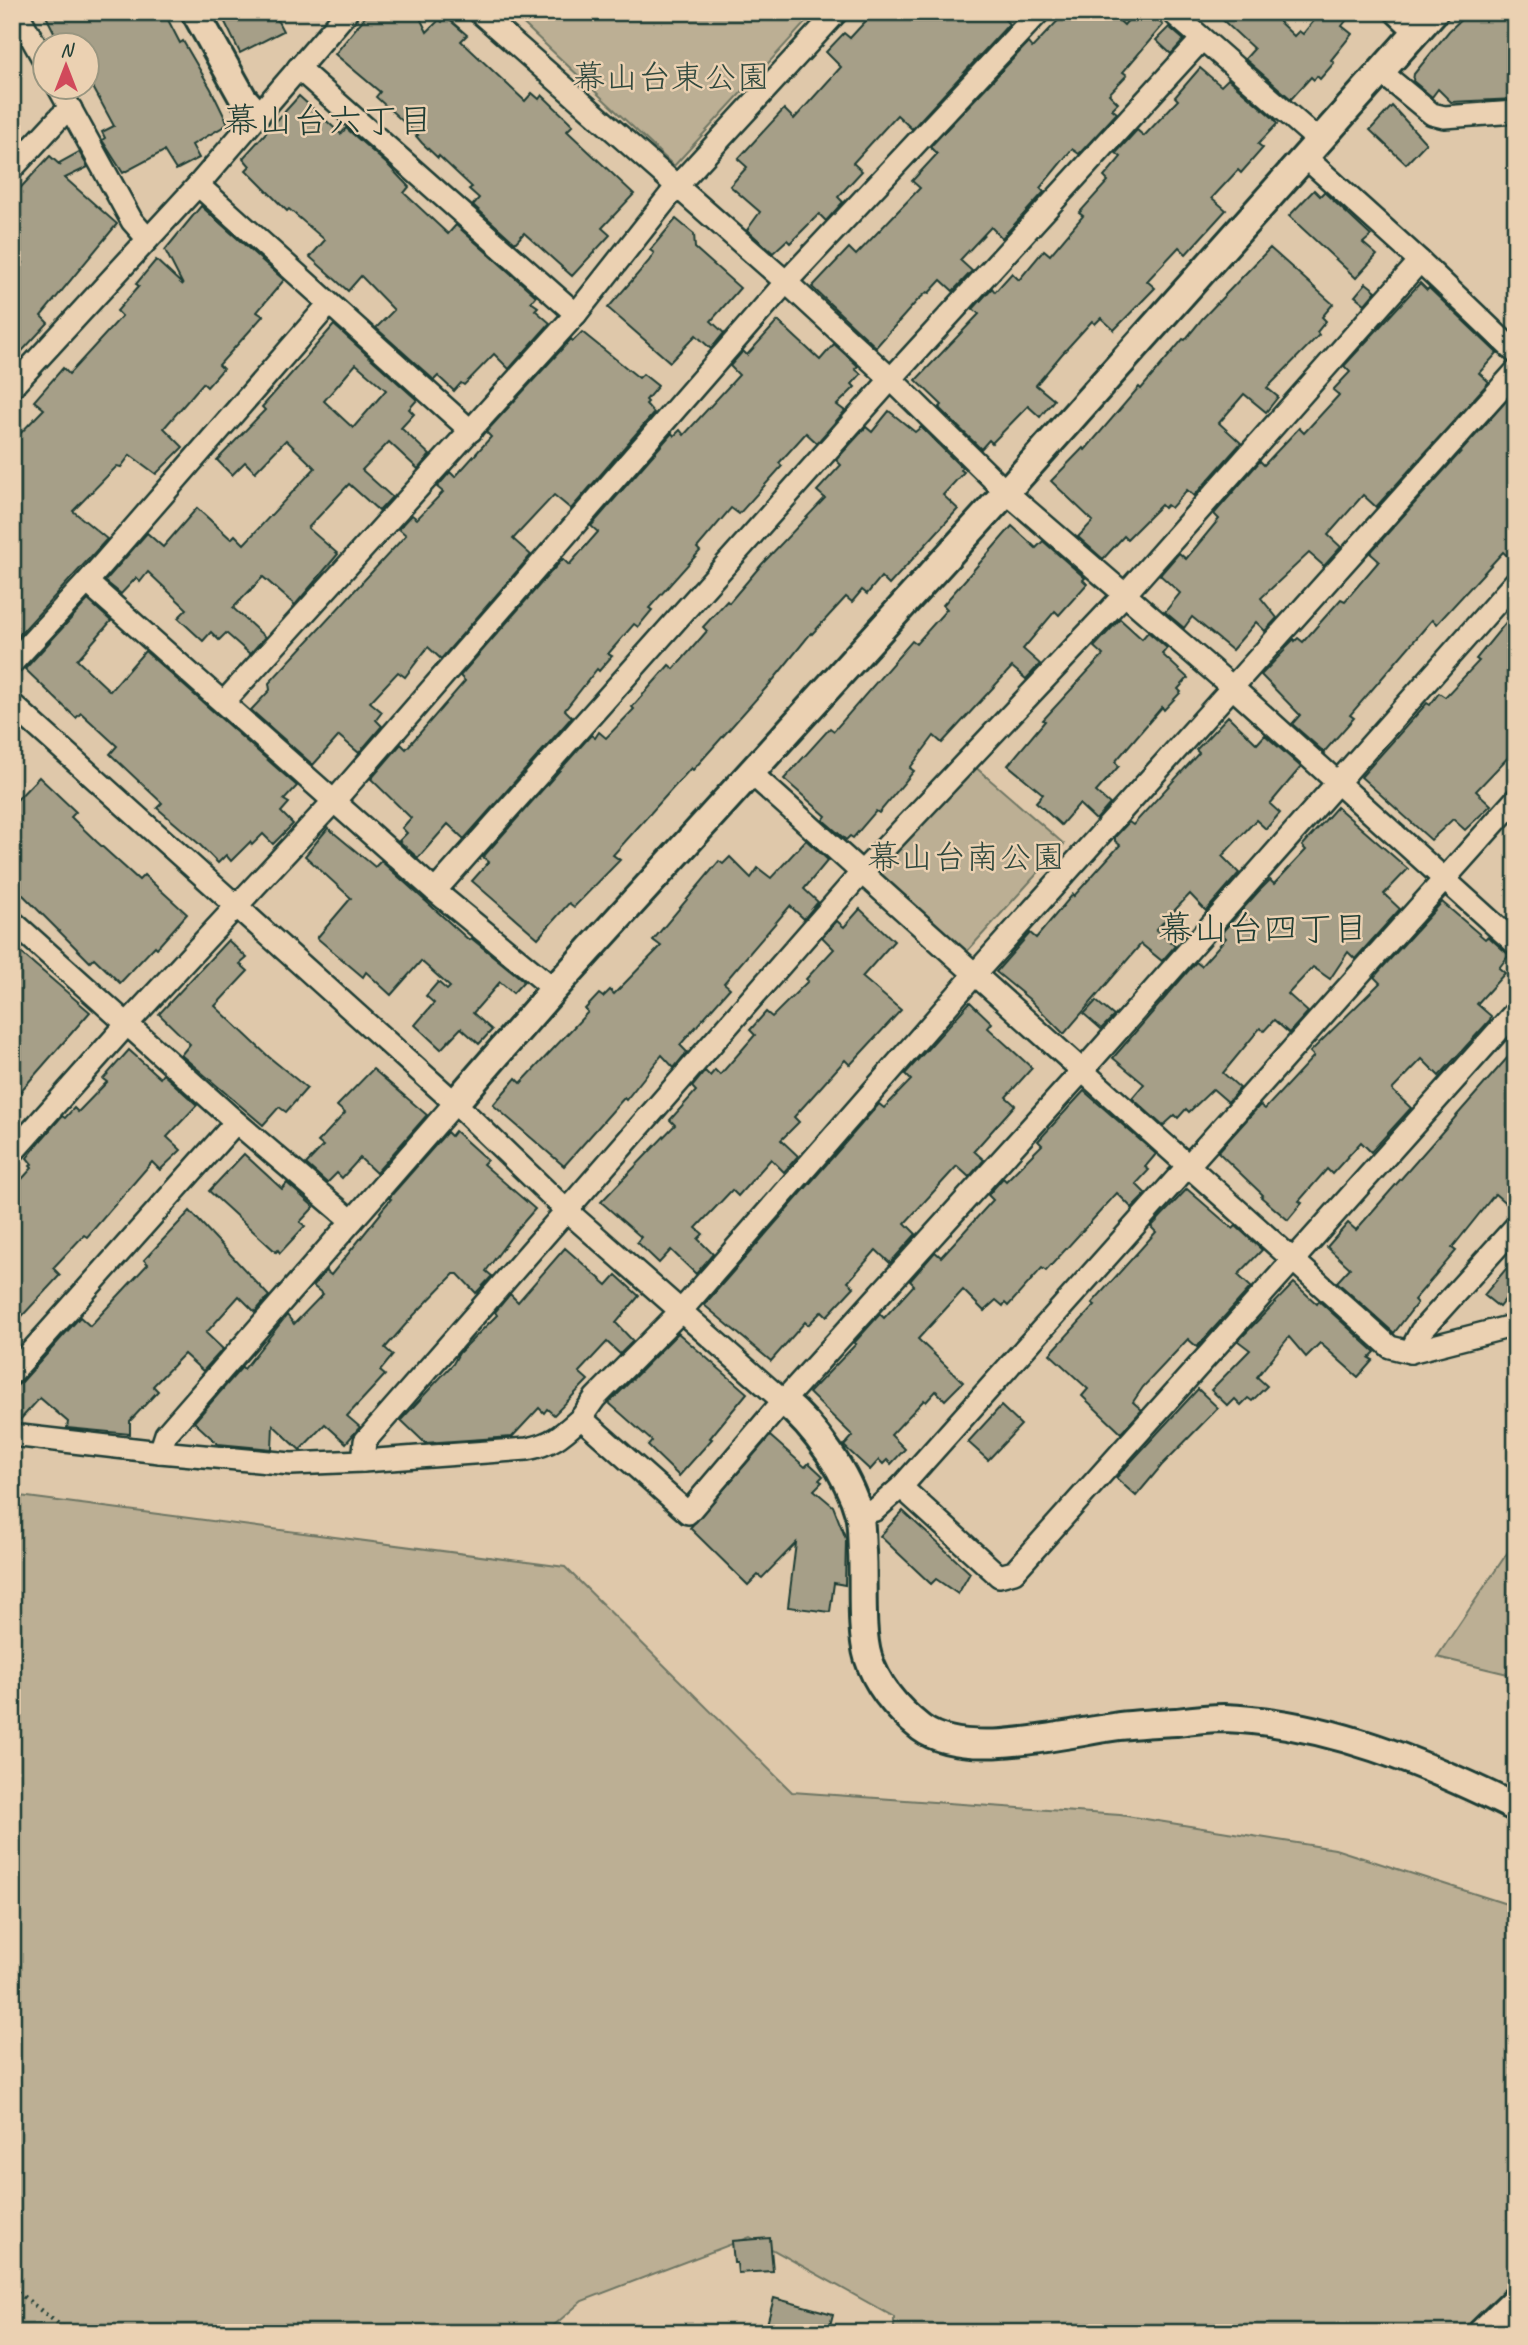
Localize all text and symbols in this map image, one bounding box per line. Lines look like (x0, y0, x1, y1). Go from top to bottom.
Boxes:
north arrow (32, 32, 102, 102)
text: N (60, 38, 75, 62)
park label: 幕山台東公園 (572, 56, 770, 98)
district label: 幕山台六丁目 (223, 98, 433, 143)
park label: 幕山台南公園 (867, 836, 1065, 878)
district label: 幕山台四丁目 (1158, 906, 1368, 951)

